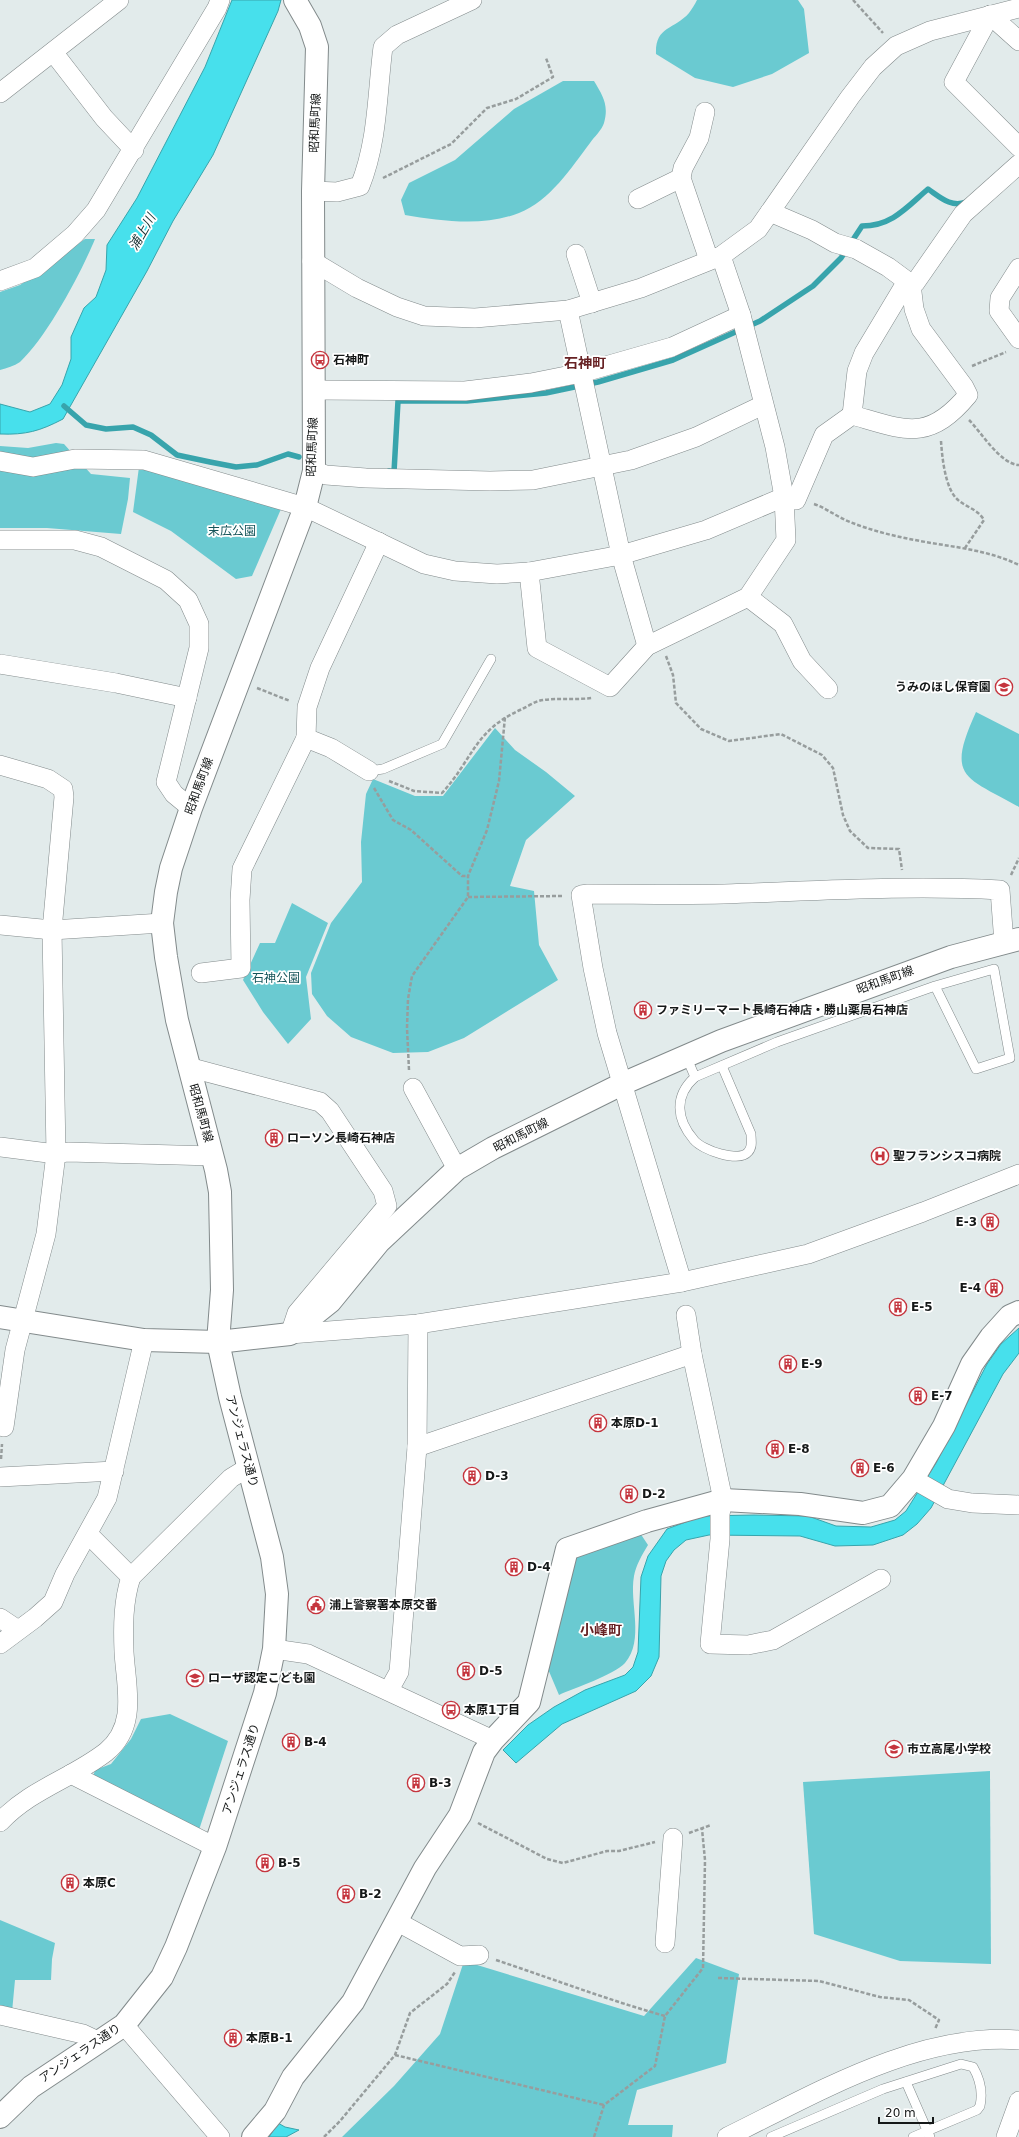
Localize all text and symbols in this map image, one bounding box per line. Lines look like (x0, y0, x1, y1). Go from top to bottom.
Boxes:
street label: 昭和馬町線 (307, 93, 323, 153)
water label: 浦上川 (126, 210, 159, 253)
bus stop icon: 石神町 (310, 350, 330, 370)
place label: 石神町 (333, 353, 369, 367)
district label: 石神町 (564, 355, 606, 371)
street label: 昭和馬町線 (304, 417, 320, 477)
park label: 末広公園 (208, 524, 256, 538)
school or university icon: うみのほし保育園 (994, 677, 1014, 697)
place label: うみのほし保育園 (895, 680, 991, 694)
street label: 昭和馬町線 (182, 755, 216, 817)
street label: 昭和馬町線 (854, 963, 916, 997)
park label: 石神公園 (252, 971, 300, 985)
building icon: ファミリーマート長崎石神店・勝山薬局石神店 (633, 1000, 653, 1020)
place label: ファミリーマート長崎石神店・勝山薬局石神店 (656, 1003, 908, 1017)
street label: 昭和馬町線 (186, 1082, 216, 1144)
street label: 昭和馬町線 (491, 1115, 551, 1155)
building icon: ローソン長崎石神店 (264, 1128, 284, 1148)
place label: ローソン長崎石神店 (287, 1131, 395, 1145)
hospital icon: 聖フランシスコ病院 (870, 1146, 890, 1166)
place label: 聖フランシスコ病院 (893, 1149, 1001, 1163)
building icon: E-3 (980, 1212, 1000, 1232)
place label: E-3 (955, 1215, 977, 1229)
building icon: E-4 (984, 1278, 1004, 1298)
place label: E-4 (959, 1281, 981, 1295)
building icon: E-5 (888, 1297, 908, 1317)
place label: E-5 (911, 1300, 933, 1314)
building icon: E-9 (778, 1354, 798, 1374)
place label: E-9 (801, 1357, 823, 1371)
building icon: E-7 (908, 1386, 928, 1406)
place label: E-7 (931, 1389, 953, 1403)
street label: アンジェラス通り (223, 1393, 261, 1489)
building icon: 本原D-1 (588, 1413, 608, 1433)
place label: 本原D-1 (611, 1416, 659, 1430)
building icon: E-8 (765, 1439, 785, 1459)
place label: E-8 (788, 1442, 810, 1456)
building icon: E-6 (850, 1458, 870, 1478)
place label: E-6 (873, 1461, 895, 1475)
building icon: D-3 (462, 1466, 482, 1486)
place label: D-3 (485, 1469, 509, 1483)
building icon: D-2 (619, 1484, 639, 1504)
place label: D-2 (642, 1487, 666, 1501)
building icon: D-4 (504, 1557, 524, 1577)
place label: D-4 (527, 1560, 551, 1574)
public building icon: 浦上警察署本原交番 (306, 1595, 326, 1615)
place label: 浦上警察署本原交番 (329, 1598, 438, 1612)
district label: 小峰町 (580, 1622, 622, 1638)
building icon: D-5 (456, 1661, 476, 1681)
place label: D-5 (479, 1664, 503, 1678)
school or university icon: ローザ認定こども園 (185, 1668, 205, 1688)
place label: ローザ認定こども園 (208, 1671, 316, 1685)
bus stop icon: 本原1丁目 (441, 1700, 461, 1720)
place label: 本原1丁目 (464, 1703, 520, 1717)
street label: アンジェラス通り (220, 1722, 262, 1816)
building icon: B-4 (281, 1732, 301, 1752)
place label: B-4 (304, 1735, 326, 1749)
school or university icon: 市立高尾小学校 (884, 1739, 904, 1759)
place label: 市立高尾小学校 (907, 1742, 991, 1756)
building icon: B-3 (406, 1773, 426, 1793)
place label: B-3 (429, 1776, 451, 1790)
building icon: B-5 (255, 1853, 275, 1873)
place label: B-5 (278, 1856, 300, 1870)
building icon: 本原C (60, 1873, 80, 1893)
place label: 本原C (83, 1876, 116, 1890)
building icon: B-2 (336, 1884, 356, 1904)
place label: B-2 (359, 1887, 381, 1901)
street label: アンジェラス通り (37, 2021, 123, 2085)
building icon: 本原B-1 (223, 2028, 243, 2048)
place label: 本原B-1 (246, 2031, 292, 2045)
scale bar (879, 2099, 933, 2125)
text: 20 m (885, 2106, 916, 2120)

